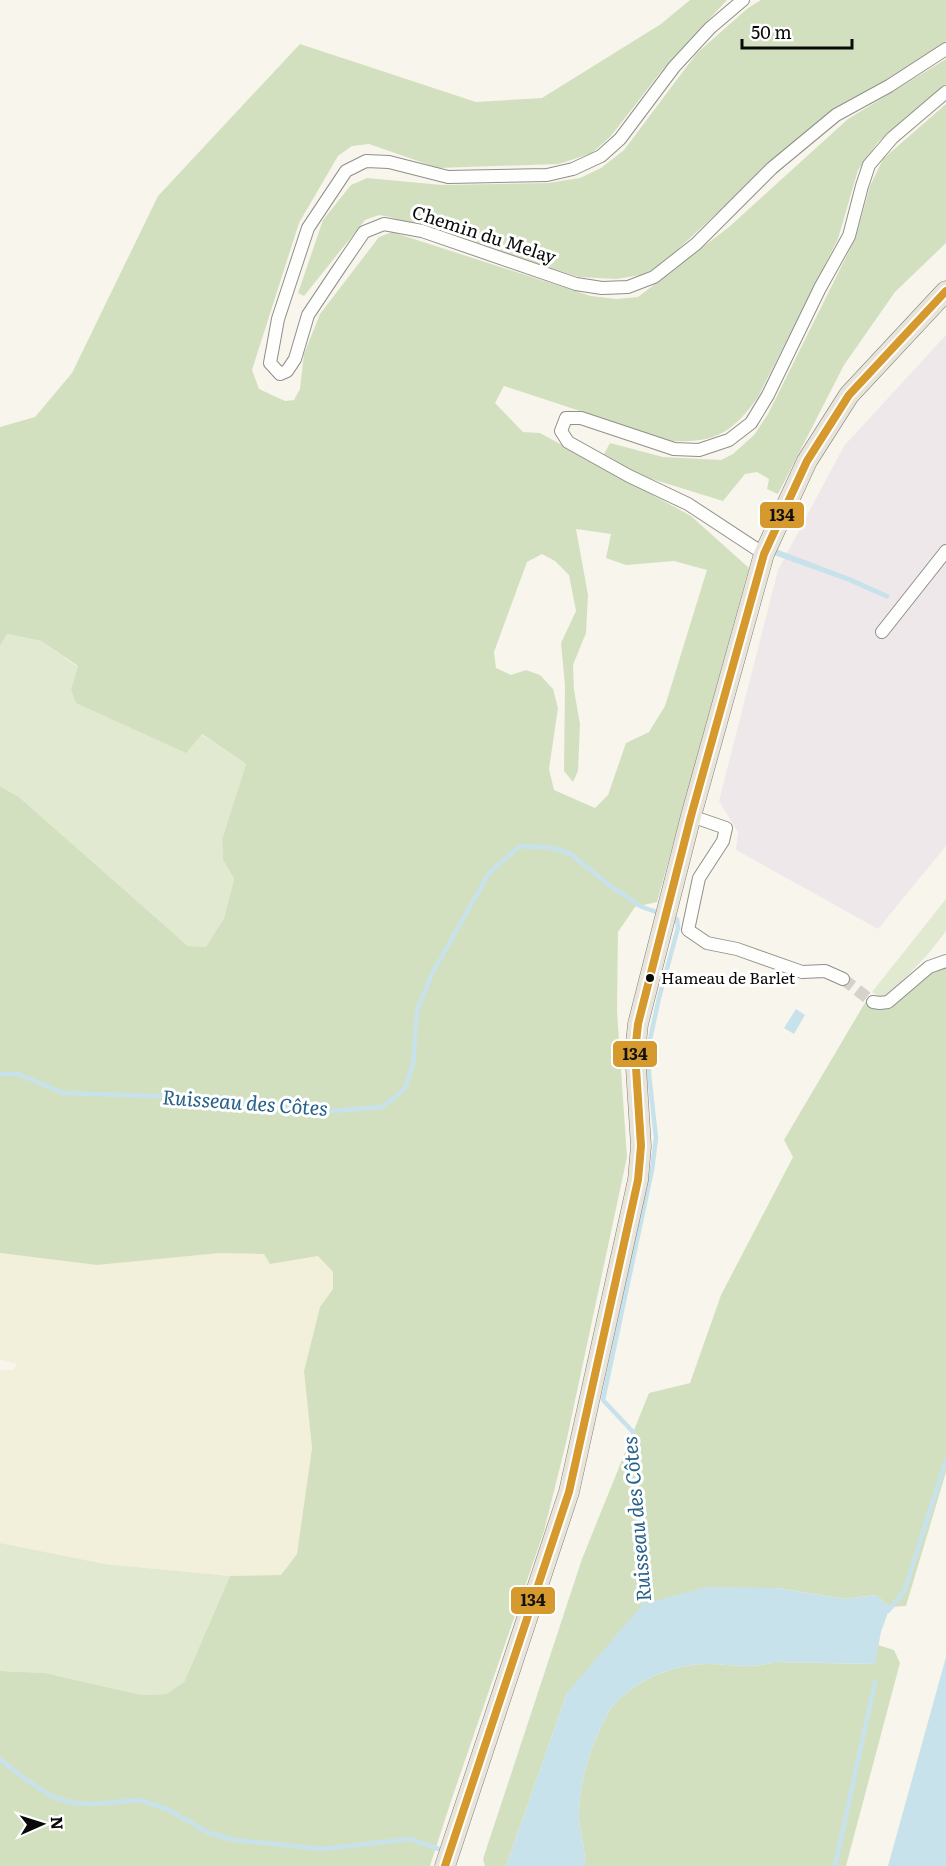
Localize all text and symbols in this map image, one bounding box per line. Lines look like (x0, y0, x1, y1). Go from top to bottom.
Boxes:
scale bar (742, 12, 852, 50)
text: 50 m (751, 18, 792, 45)
street label: Chemin du Melay (409, 198, 561, 270)
line badge: 134 (759, 501, 805, 529)
text: 134 (769, 502, 795, 526)
place label: Hameau de Barlet (661, 965, 796, 989)
marker: Hameau de Barlet (644, 972, 656, 984)
line badge: 134 (612, 1040, 658, 1068)
text: 134 (622, 1041, 648, 1065)
water label: Ruisseau des Côtes (161, 1080, 329, 1122)
water label: Ruisseau des Côtes (613, 1435, 657, 1603)
line badge: 134 (510, 1586, 556, 1615)
text: 134 (520, 1587, 546, 1611)
north arrow (12, 1794, 72, 1854)
text: N (46, 1816, 70, 1831)

